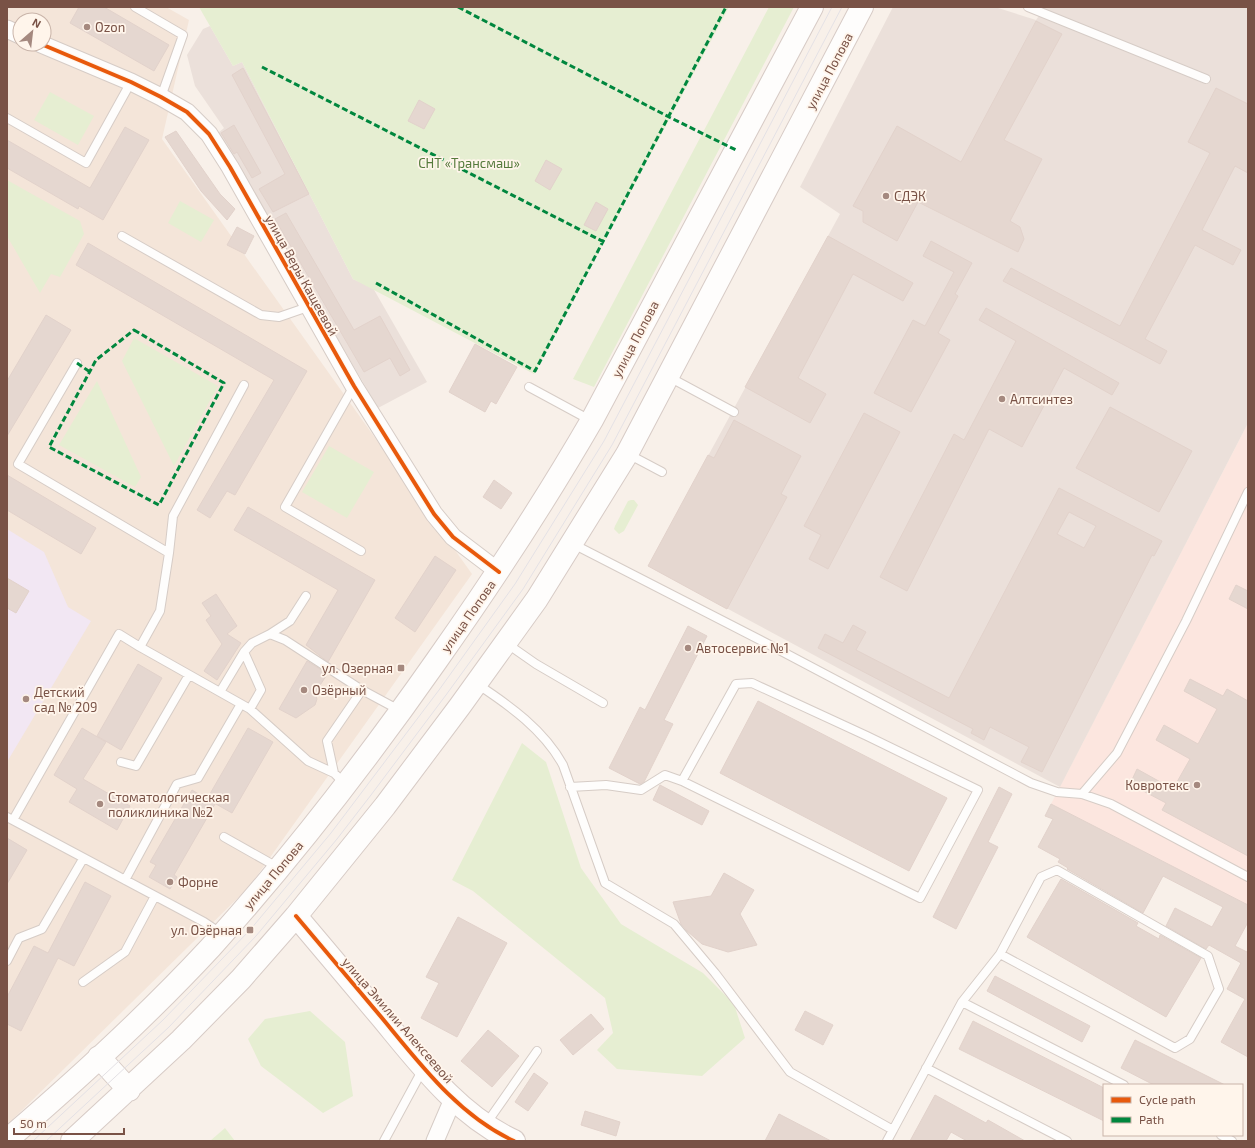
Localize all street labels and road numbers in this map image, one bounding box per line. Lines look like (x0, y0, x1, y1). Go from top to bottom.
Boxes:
street label: улица Попова (802, 30, 856, 112)
street label: улица Веры Кащеевой (262, 212, 342, 338)
street label: улица Попова (608, 298, 662, 380)
street label: улица Попова (437, 577, 499, 655)
street label: улица Попова (240, 837, 306, 913)
street label: улица Эмилии Алексеевой (339, 954, 457, 1086)

